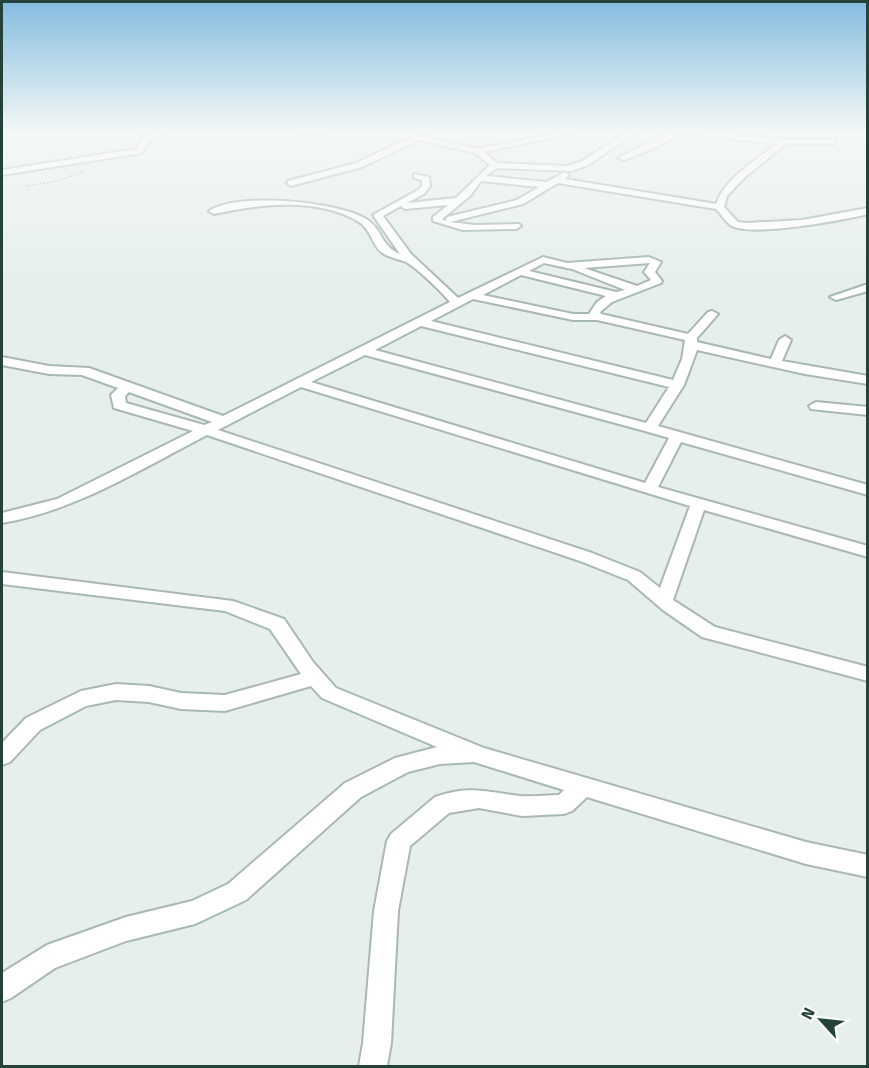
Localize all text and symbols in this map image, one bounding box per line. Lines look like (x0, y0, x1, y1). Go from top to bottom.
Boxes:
north arrow (791, 990, 851, 1050)
text: N (797, 1004, 819, 1022)

